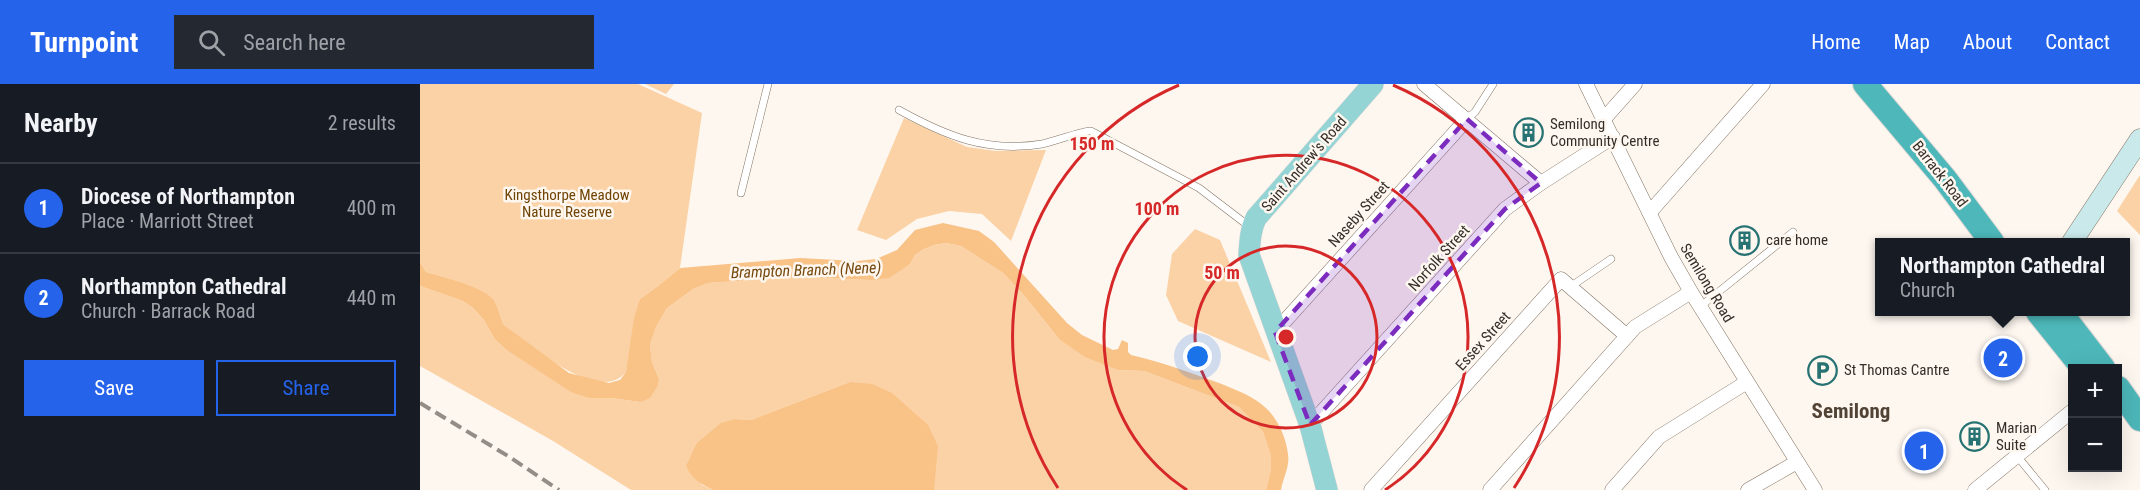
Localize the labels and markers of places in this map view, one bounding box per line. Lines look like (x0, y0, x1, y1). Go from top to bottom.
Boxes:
place label: Semilong Community Centre (1550, 115, 1659, 150)
building icon: Semilong Community Centre (1513, 117, 1545, 149)
building icon: care home (1729, 224, 1761, 256)
place label: care home (1766, 231, 1828, 249)
centre of rings (1276, 327, 1296, 347)
pin: 2 (1984, 336, 2022, 380)
parking icon: St Thomas Cantre (1807, 354, 1839, 386)
place label: St Thomas Cantre (1844, 361, 1950, 379)
place label: Marian Suite (1996, 419, 2037, 454)
building icon: Marian Suite (1959, 421, 1991, 453)
pin: 1 (1904, 428, 1944, 473)

